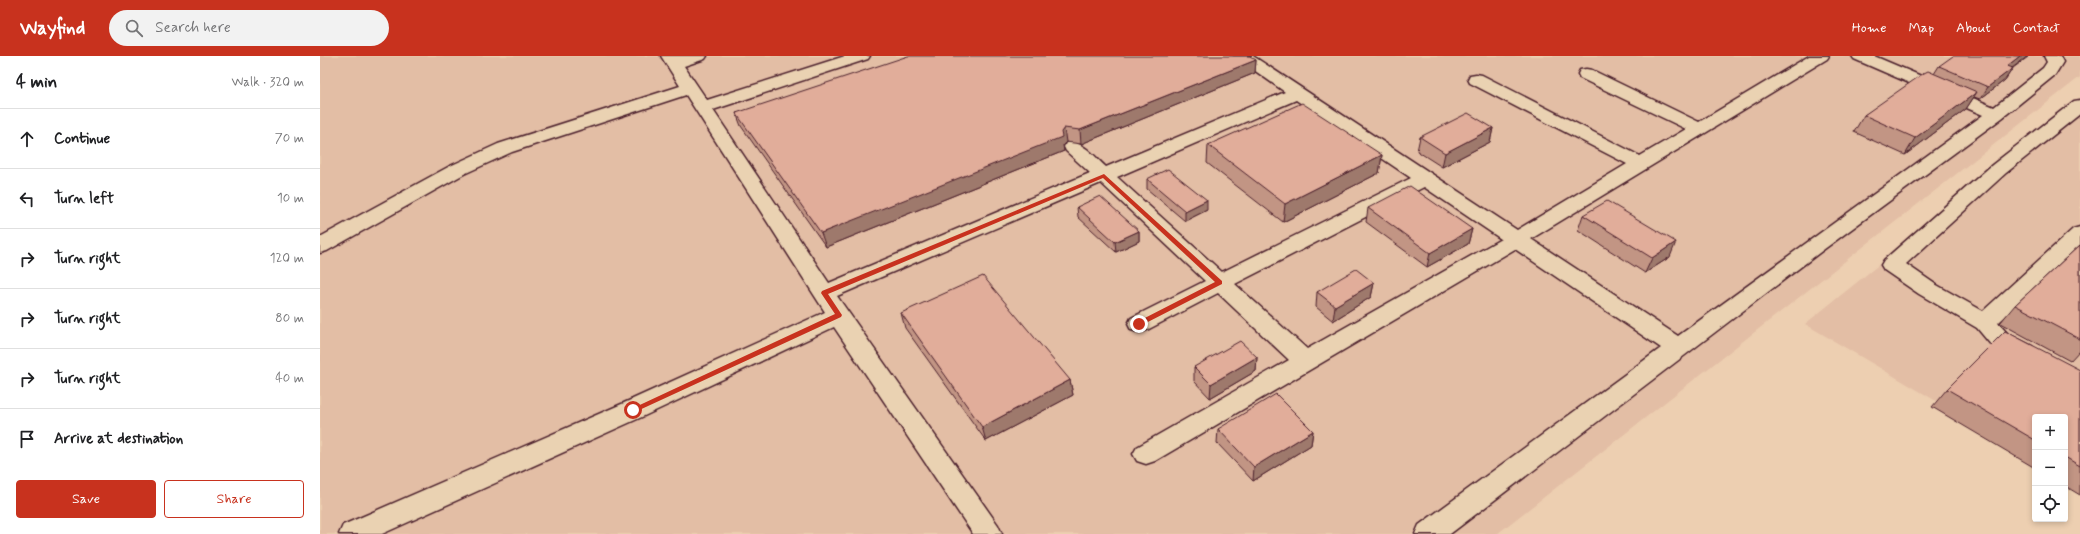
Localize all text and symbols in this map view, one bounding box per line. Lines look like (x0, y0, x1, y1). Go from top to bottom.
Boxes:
search box (109, 10, 389, 46)
text: Wayfind (20, 16, 85, 41)
icon: search (123, 17, 145, 39)
text: Search here (155, 18, 231, 38)
text: Home (1852, 19, 1886, 37)
text: Map (1908, 19, 1934, 37)
text: About (1956, 19, 1991, 37)
text: Contact (2013, 19, 2060, 37)
text: 4 min (16, 71, 57, 93)
text: Walk · 320 m (231, 74, 304, 91)
icon: ahead (16, 128, 38, 150)
text: Continue (54, 129, 110, 149)
text: 70 m (275, 130, 304, 147)
icon: left (16, 188, 38, 210)
text: Turn left (54, 189, 114, 209)
text: 10 m (277, 190, 304, 207)
icon: right (16, 248, 38, 270)
text: Turn right (54, 249, 121, 269)
text: 120 m (270, 250, 304, 267)
icon: right (16, 308, 38, 330)
text: Turn right (54, 309, 121, 329)
text: 80 m (275, 310, 304, 327)
route end (1130, 315, 1148, 333)
icon: right (16, 368, 38, 390)
text: Turn right (54, 369, 121, 389)
text: 40 m (275, 370, 304, 387)
route start (624, 401, 642, 419)
map controls (2032, 414, 2068, 522)
button: + (2032, 414, 2068, 450)
icon: arrive (16, 428, 38, 450)
text: Arrive at destination (54, 429, 183, 449)
button: − (2032, 450, 2068, 486)
button: Save (16, 480, 156, 518)
button: Share (164, 480, 304, 518)
button: locate (2032, 486, 2068, 522)

